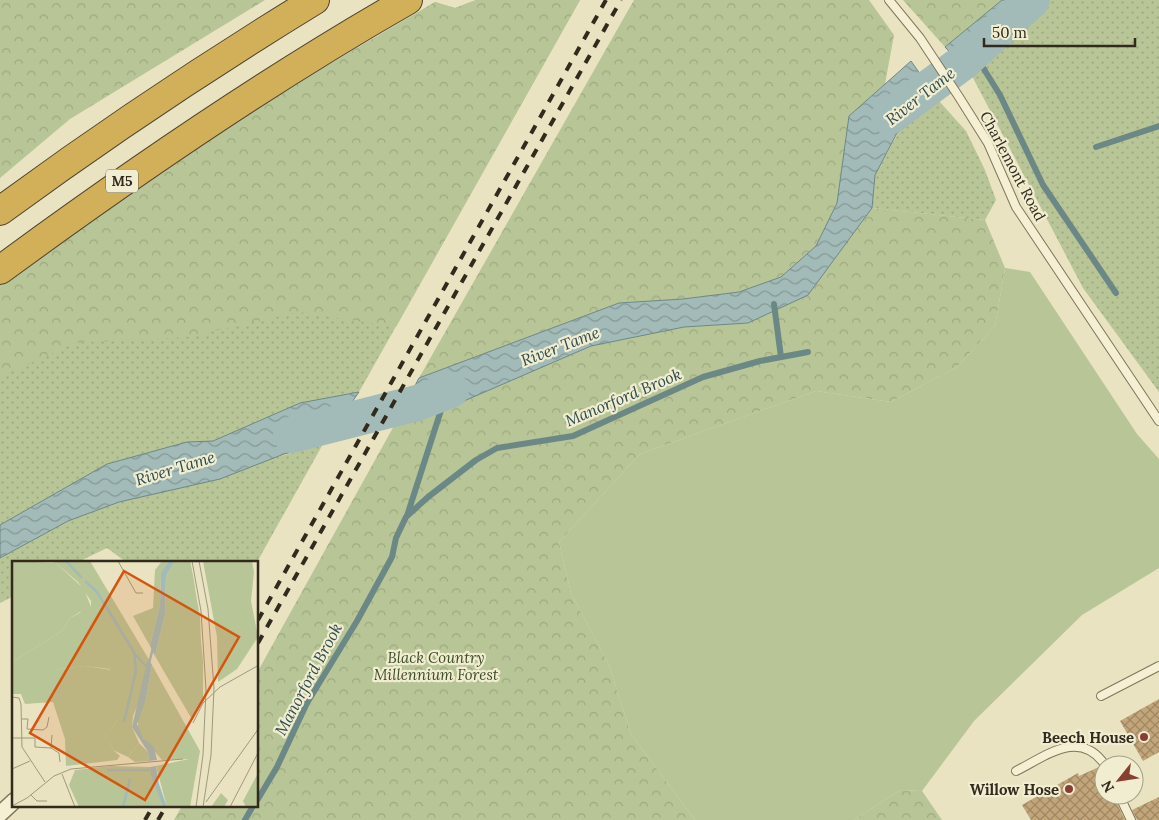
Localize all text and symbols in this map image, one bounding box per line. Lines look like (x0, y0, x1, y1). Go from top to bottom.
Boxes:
scale bar (984, 15, 1135, 47)
text: 50 m (992, 23, 1027, 42)
water label: River Tame (881, 63, 959, 129)
street label: Charlemont Road (976, 108, 1050, 224)
road number: M5 (106, 170, 138, 192)
water label: River Tame (518, 322, 602, 370)
water label: Manorford Brook (562, 364, 684, 430)
water label: River Tame (133, 446, 218, 490)
inset map (12, 561, 259, 808)
water label: Manorford Brook (270, 619, 346, 739)
park label: Black Country Millennium Forest (374, 648, 499, 684)
place label: Beech House (1042, 728, 1134, 747)
marker: Beech House (1138, 731, 1150, 743)
north arrow (1094, 755, 1144, 805)
text: N (1097, 777, 1118, 796)
place label: Willow Hose (970, 780, 1059, 799)
marker: Willow Hose (1063, 783, 1075, 795)

